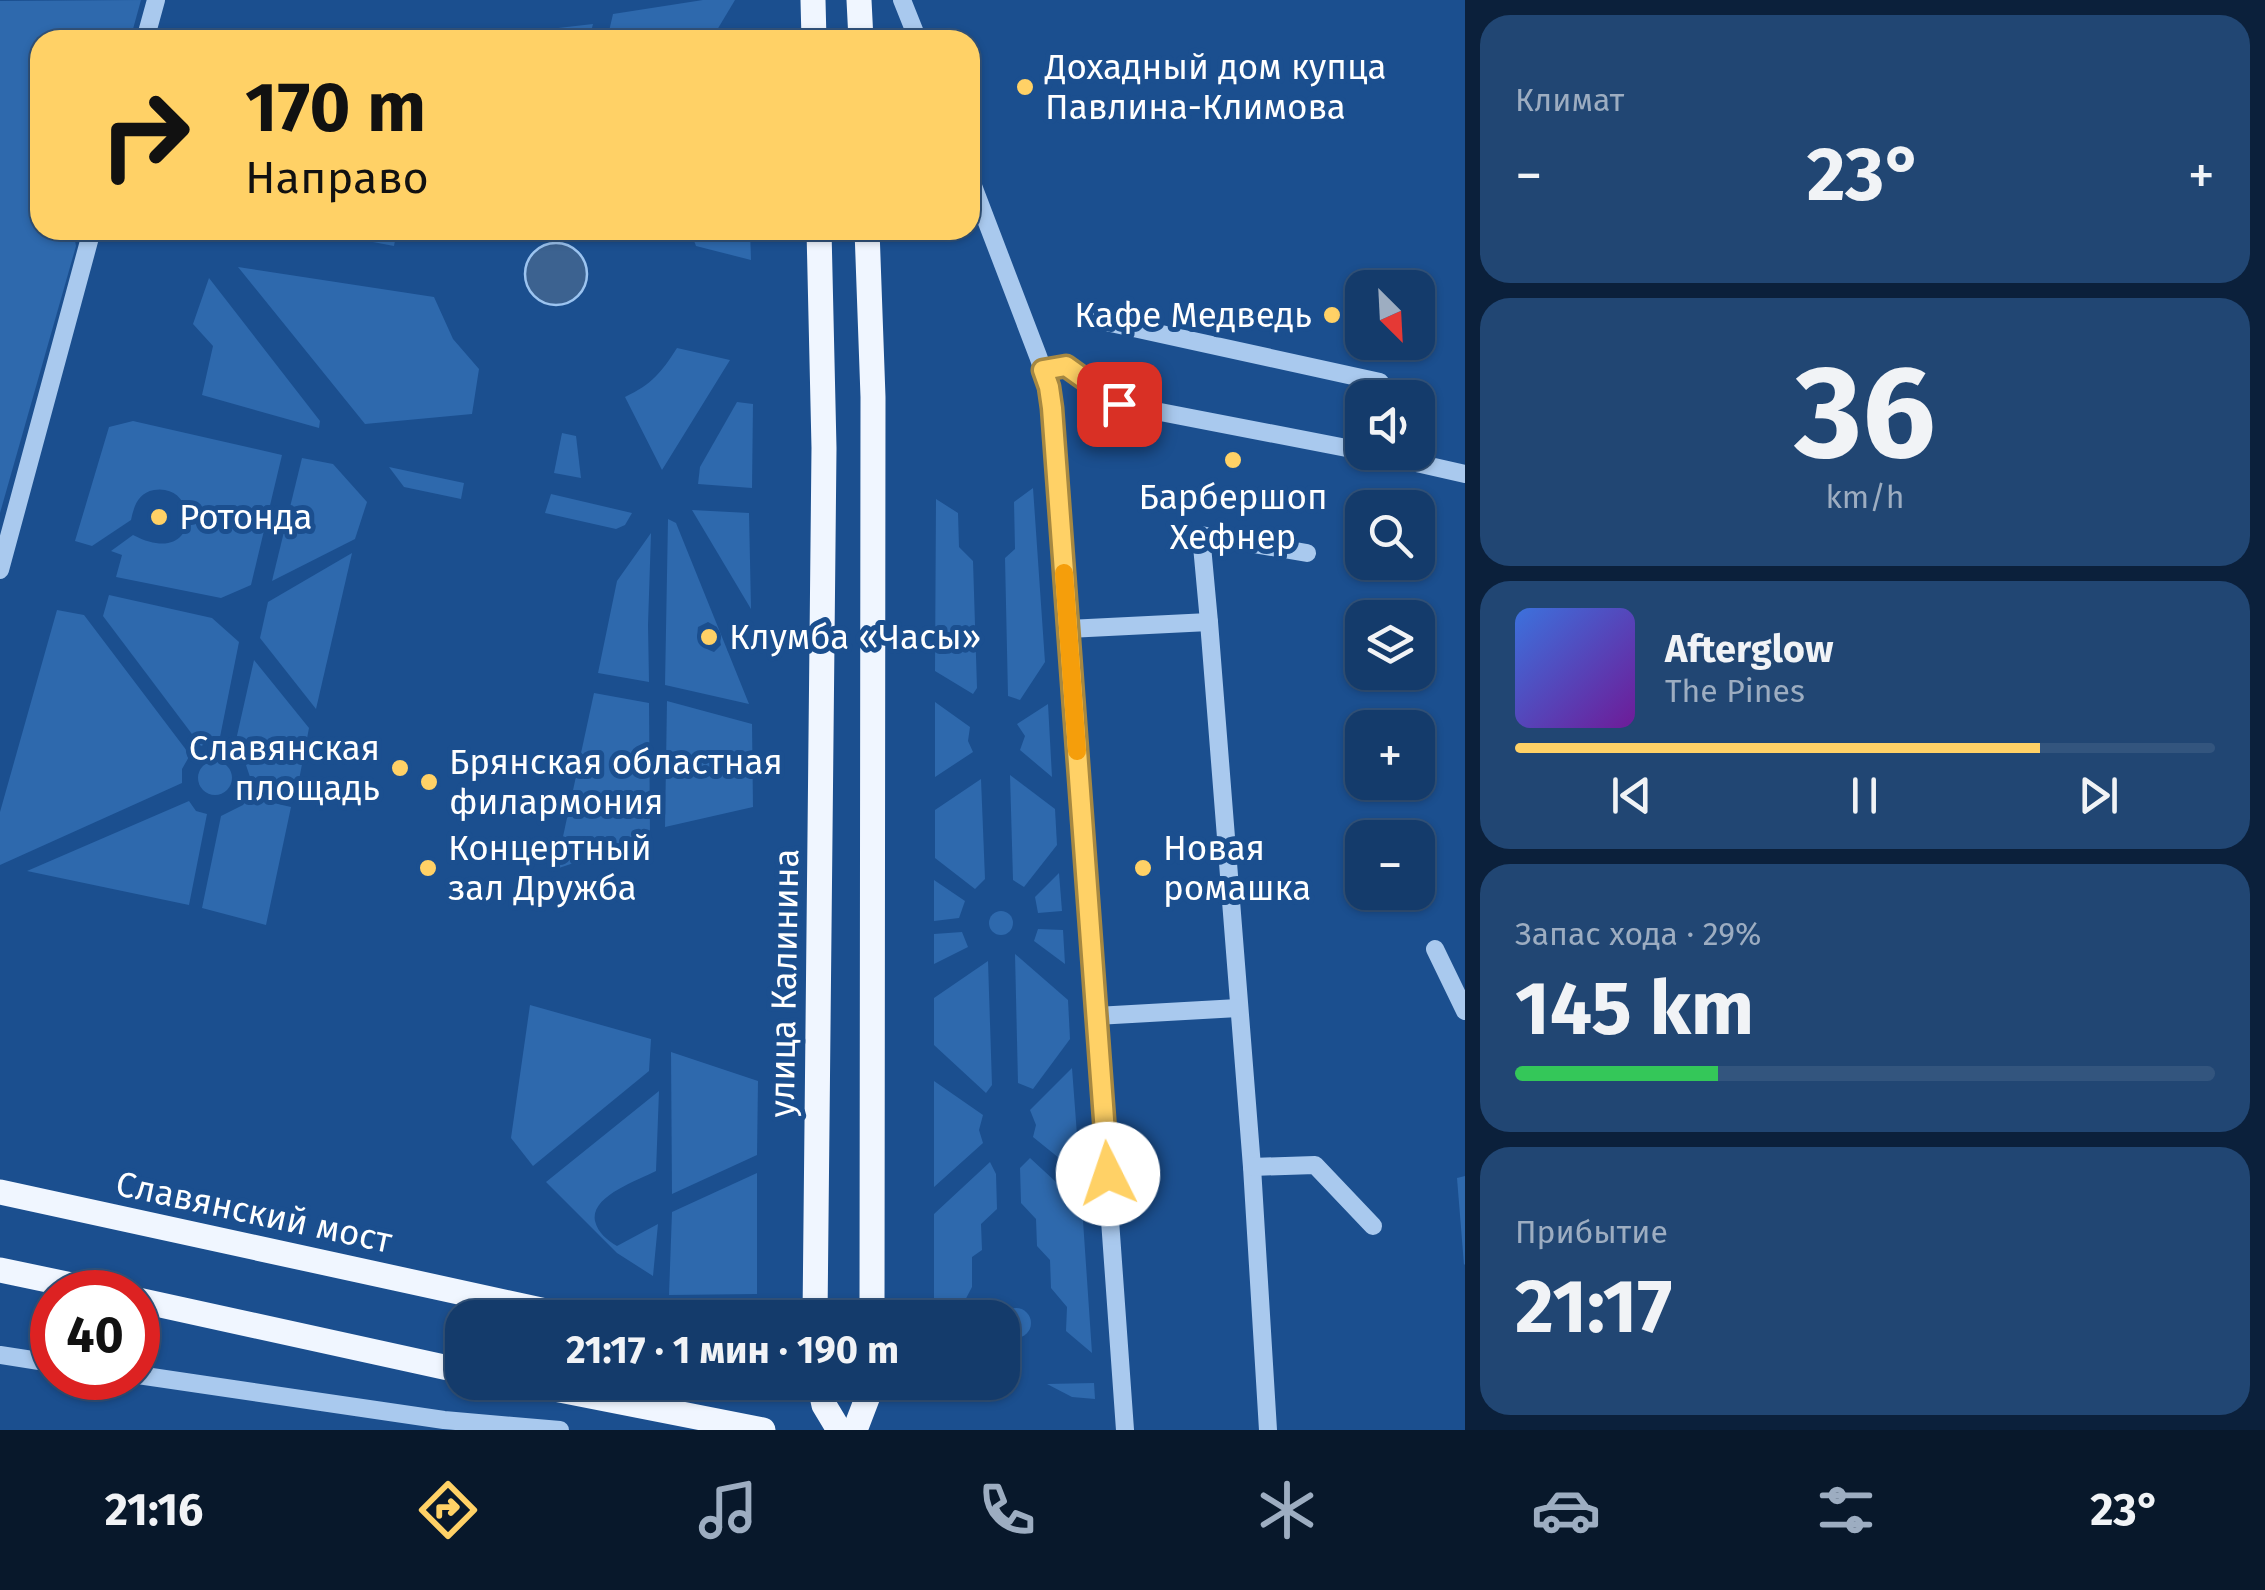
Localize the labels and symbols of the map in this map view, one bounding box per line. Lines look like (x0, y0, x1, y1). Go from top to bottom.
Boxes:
place label: Дохадный дом купца Павлина-Климова (1044, 46, 1386, 128)
marker: Дохадный дом купца Павлина-Климова (1014, 76, 1036, 98)
north arrow (1345, 270, 1435, 360)
place label: Кафе Медведь (1074, 294, 1312, 336)
marker: Кафе Медведь (1321, 304, 1343, 326)
pin (1077, 362, 1162, 447)
marker: Барбершоп Хефнер (1222, 449, 1244, 471)
place label: Барбершоп Хефнер (1138, 476, 1328, 558)
place label: Ротонда (179, 496, 313, 538)
marker: Ротонда (148, 506, 170, 528)
place label: Клумба «Часы» (729, 616, 981, 658)
marker: Клумба «Часы» (698, 626, 720, 648)
place label: Славянская площадь (189, 727, 380, 809)
place label: Брянская областная филармония (449, 741, 783, 823)
marker: Славянская площадь (389, 757, 411, 779)
marker: Брянская областная филармония (418, 771, 440, 793)
place label: Концертный зал Дружба (448, 827, 652, 909)
place label: Новая ромашка (1163, 827, 1311, 909)
street label: улица Калинина (761, 848, 807, 1118)
marker: Концертный зал Дружба (417, 857, 439, 879)
marker: Новая ромашка (1132, 857, 1154, 879)
position arrow (1056, 1122, 1160, 1226)
street label: Славянский мост (112, 1162, 396, 1262)
speed limit sign: 40 (30, 1270, 160, 1400)

